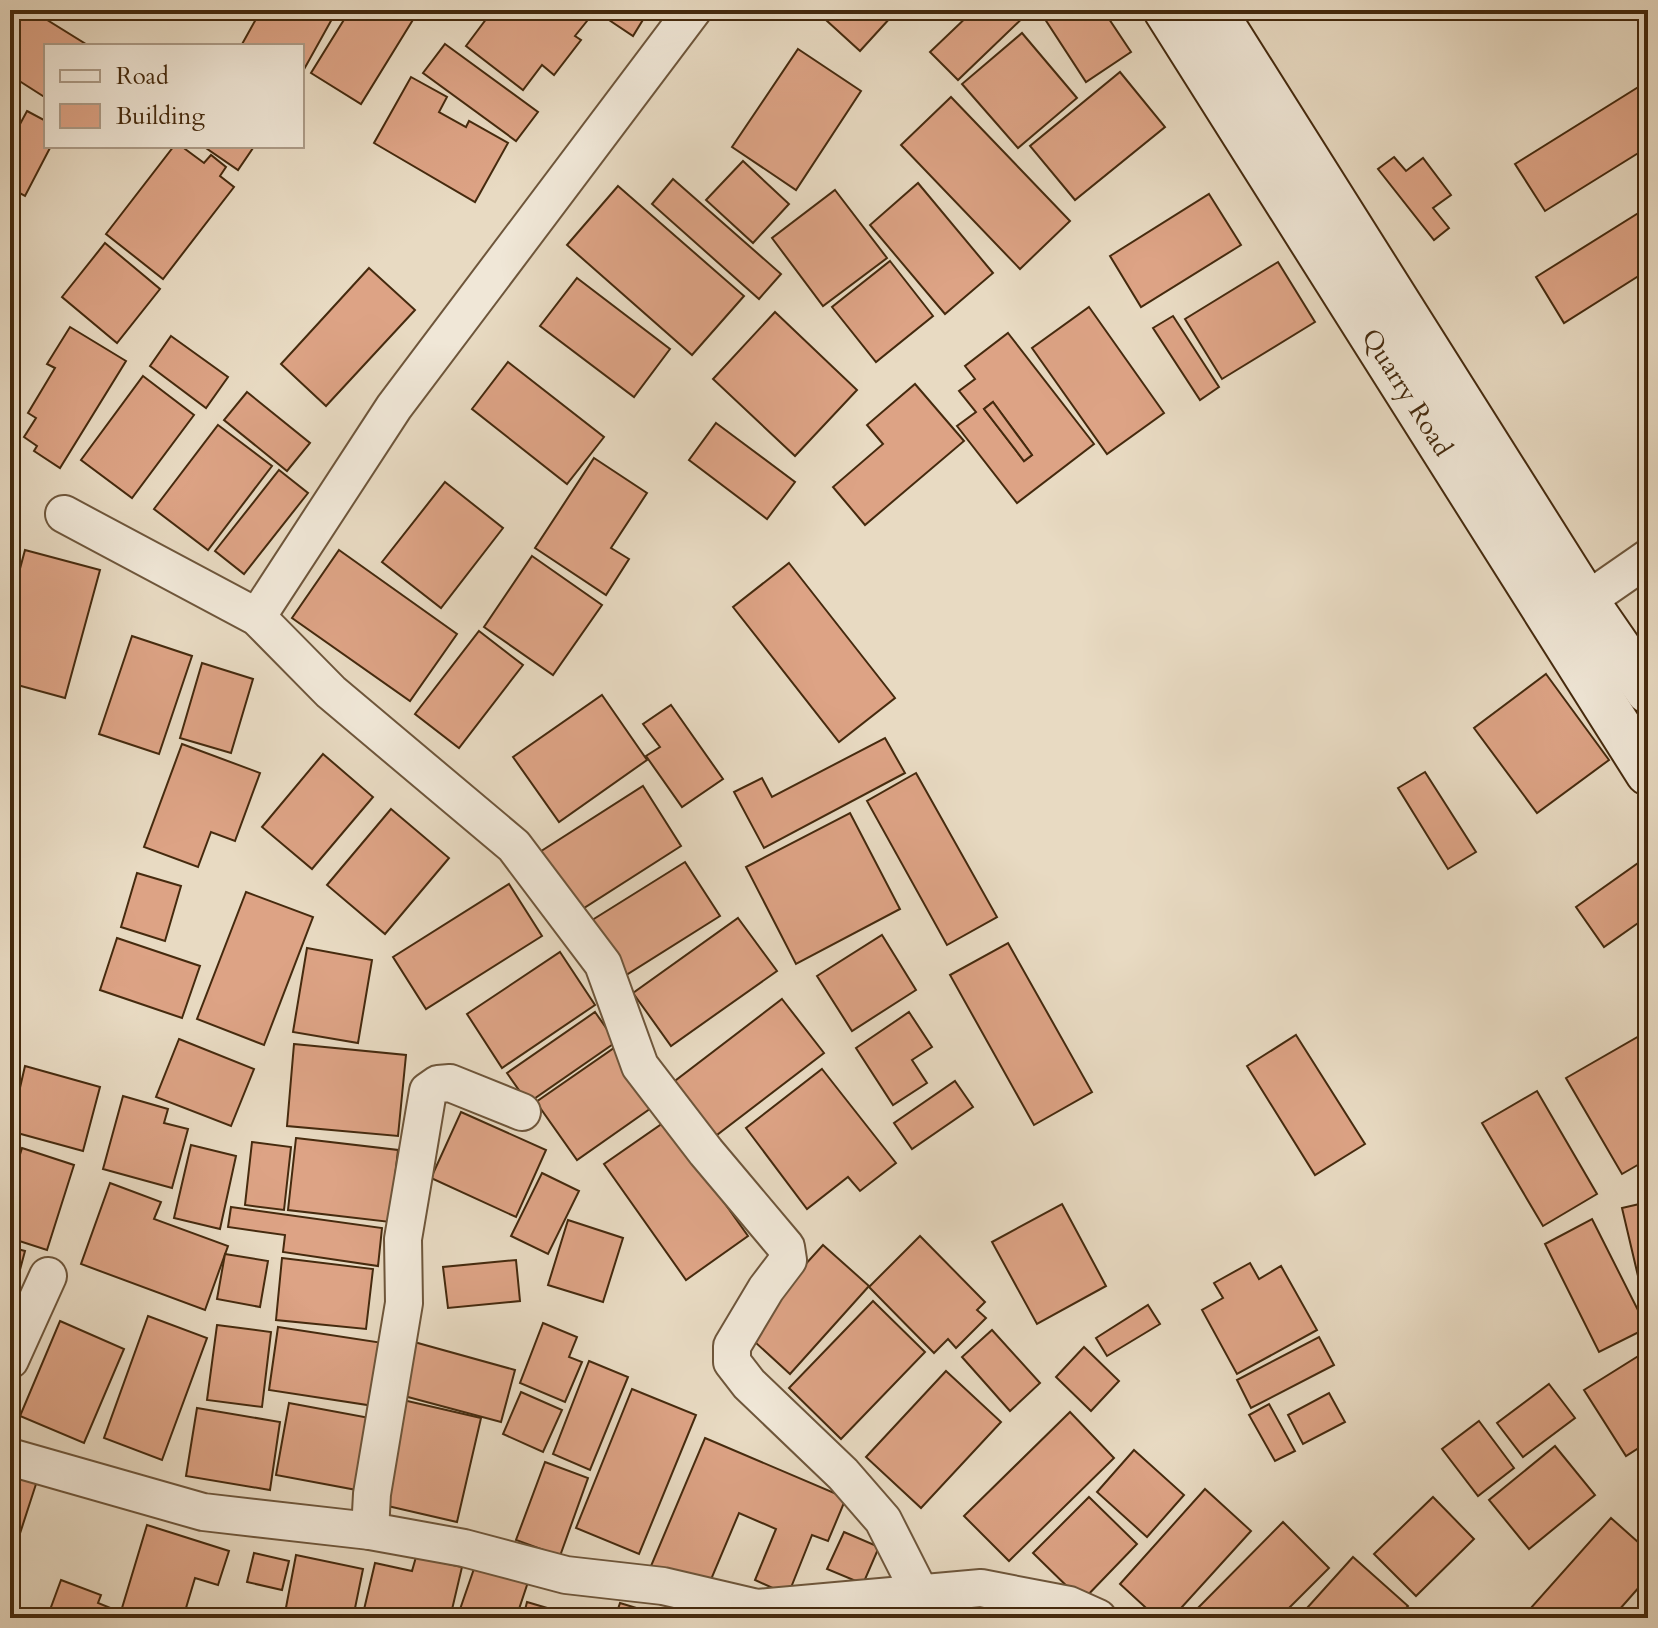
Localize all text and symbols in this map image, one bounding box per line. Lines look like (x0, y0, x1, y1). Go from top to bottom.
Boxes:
legend (44, 44, 304, 148)
text: Road (116, 60, 169, 93)
text: Building (116, 100, 206, 133)
street label: Quarry Road (1354, 322, 1461, 463)

